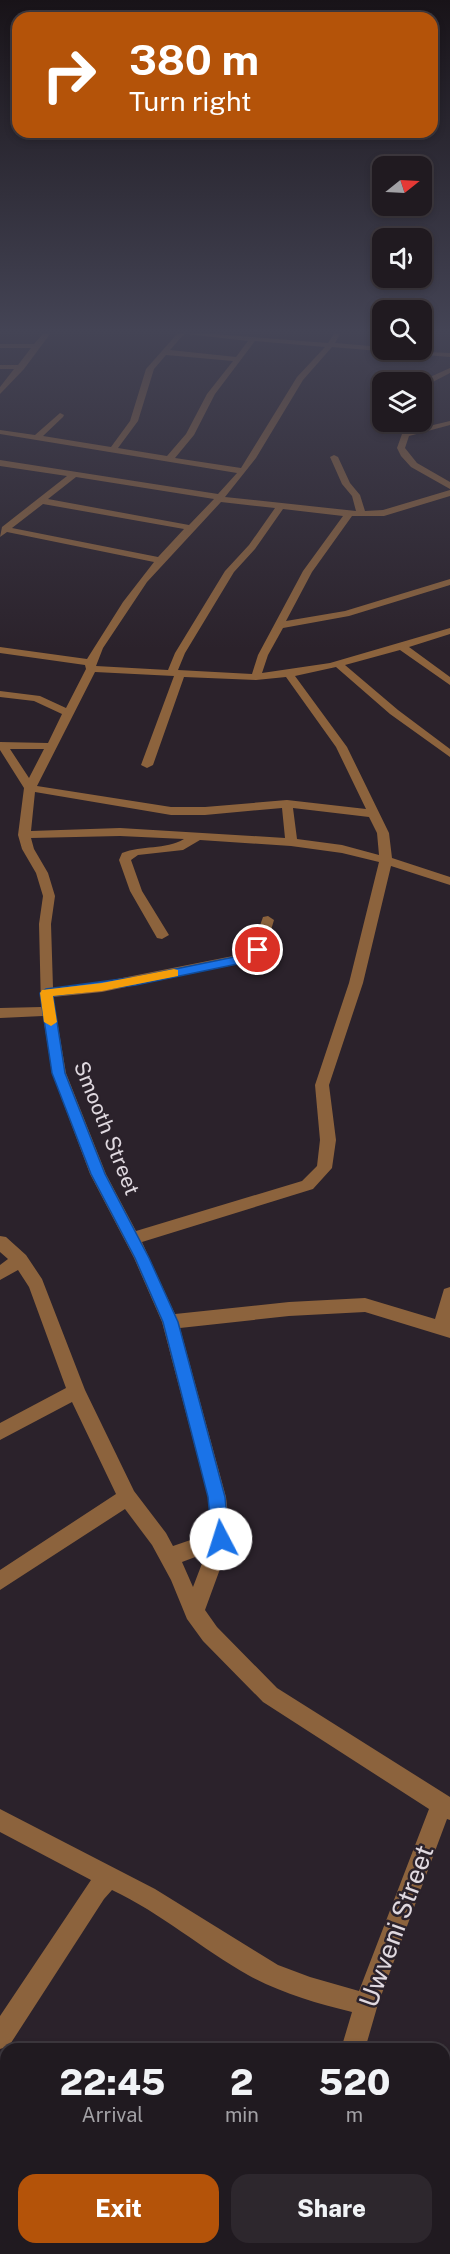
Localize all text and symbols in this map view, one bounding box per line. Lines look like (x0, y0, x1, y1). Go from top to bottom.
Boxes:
text: 380 m (129, 35, 259, 84)
icon: right (30, 36, 108, 114)
text: Turn right (129, 85, 252, 117)
north arrow (372, 156, 432, 216)
map controls (372, 156, 432, 432)
button: sound (372, 228, 432, 288)
button: search (372, 300, 432, 360)
button: layers (372, 372, 432, 432)
pin (232, 924, 283, 975)
icon: arrive (241, 933, 274, 966)
street label: Smooth Street (69, 1057, 145, 1199)
position arrow (189, 1507, 253, 1571)
street label: Uwveni Street (352, 1841, 440, 2011)
text: 22:45 (60, 2061, 165, 2103)
text: 2 (230, 2061, 254, 2103)
text: 520 (318, 2061, 390, 2103)
text: Arrival (82, 2103, 143, 2127)
text: min (225, 2103, 259, 2127)
text: m (346, 2103, 363, 2127)
button: Exit (18, 2174, 219, 2243)
button: Share (231, 2174, 432, 2243)

